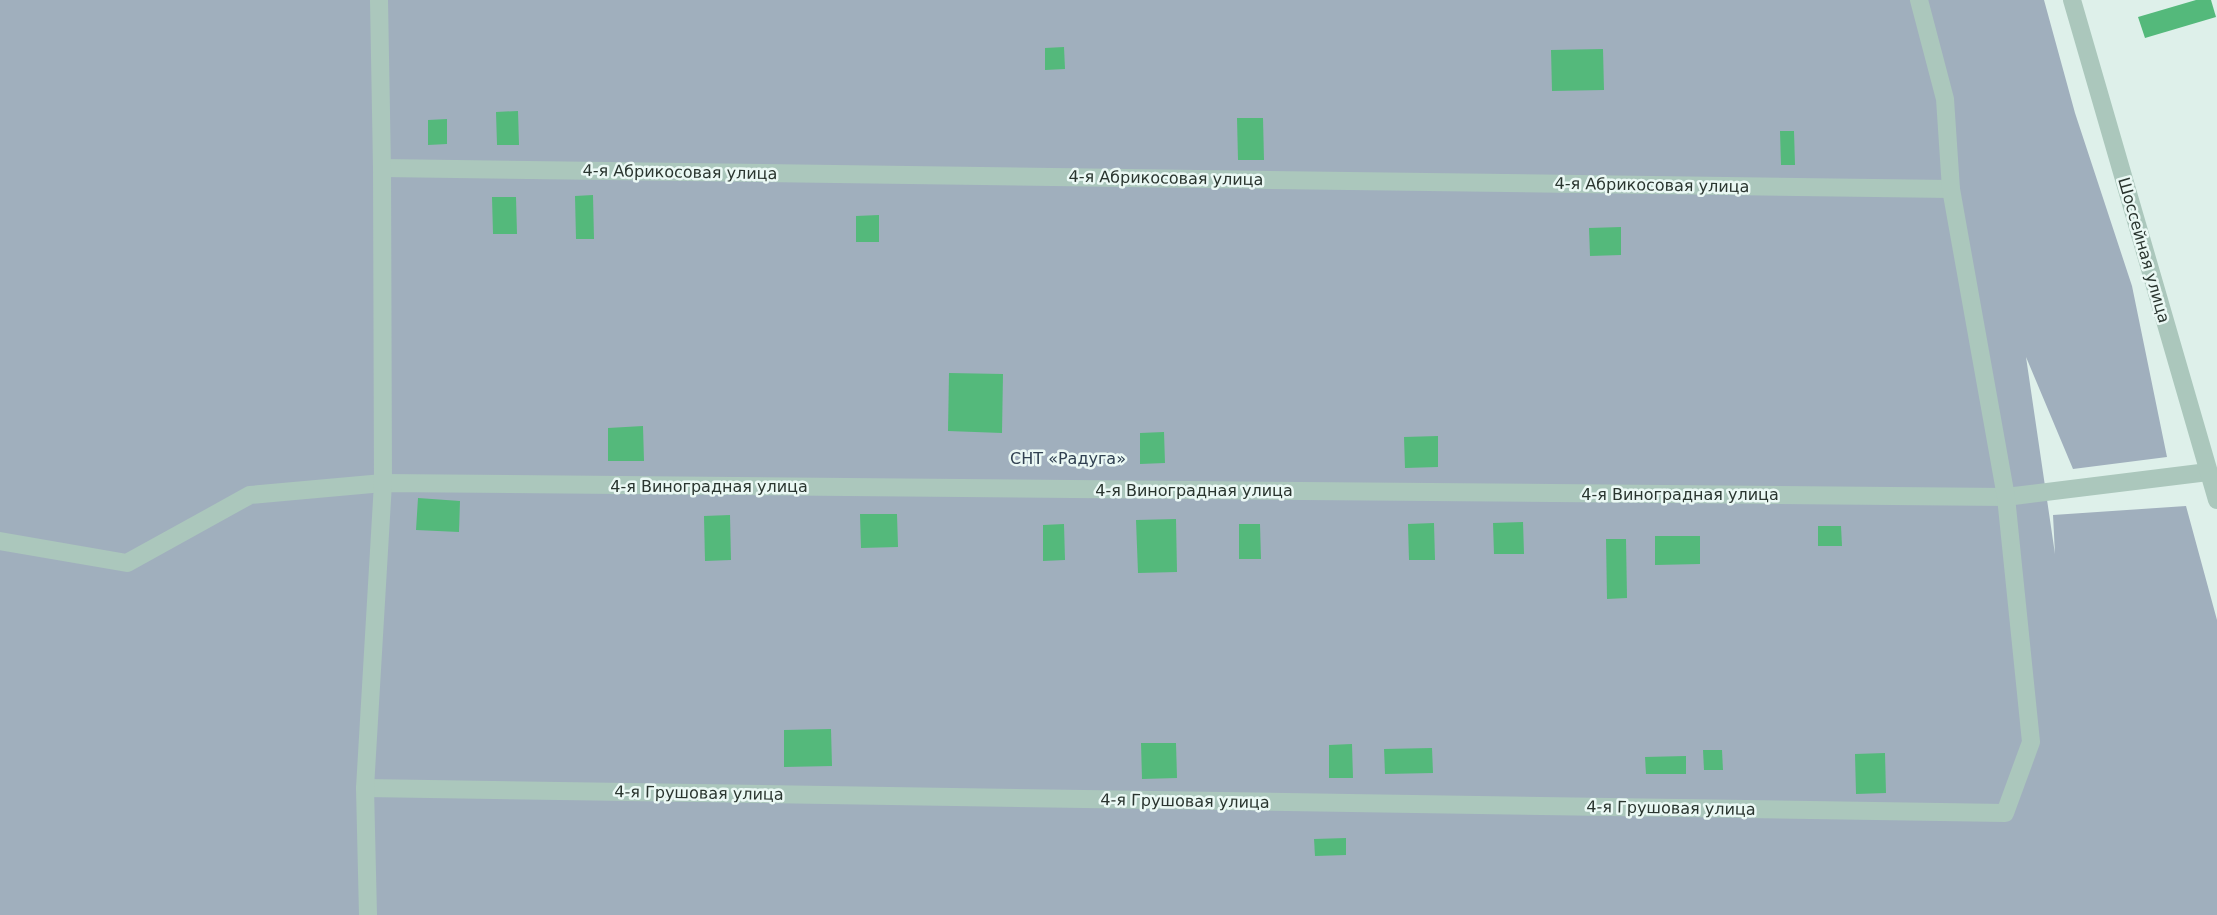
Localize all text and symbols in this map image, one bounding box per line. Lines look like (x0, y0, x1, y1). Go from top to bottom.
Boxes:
street label: 4-я Абрикосовая улица (582, 161, 778, 183)
street label: 4-я Абрикосовая улица (1068, 167, 1264, 189)
street label: 4-я Абрикосовая улица (1554, 174, 1750, 196)
street label: Шоссейная улица (2114, 175, 2174, 325)
park label: СНТ «Радуга» (1010, 449, 1126, 468)
street label: 4-я Виноградная улица (610, 477, 808, 496)
street label: 4-я Виноградная улица (1095, 481, 1293, 500)
street label: 4-я Виноградная улица (1581, 485, 1779, 504)
street label: 4-я Грушовая улица (614, 782, 784, 804)
street label: 4-я Грушовая улица (1100, 790, 1270, 812)
street label: 4-я Грушовая улица (1586, 797, 1756, 819)

